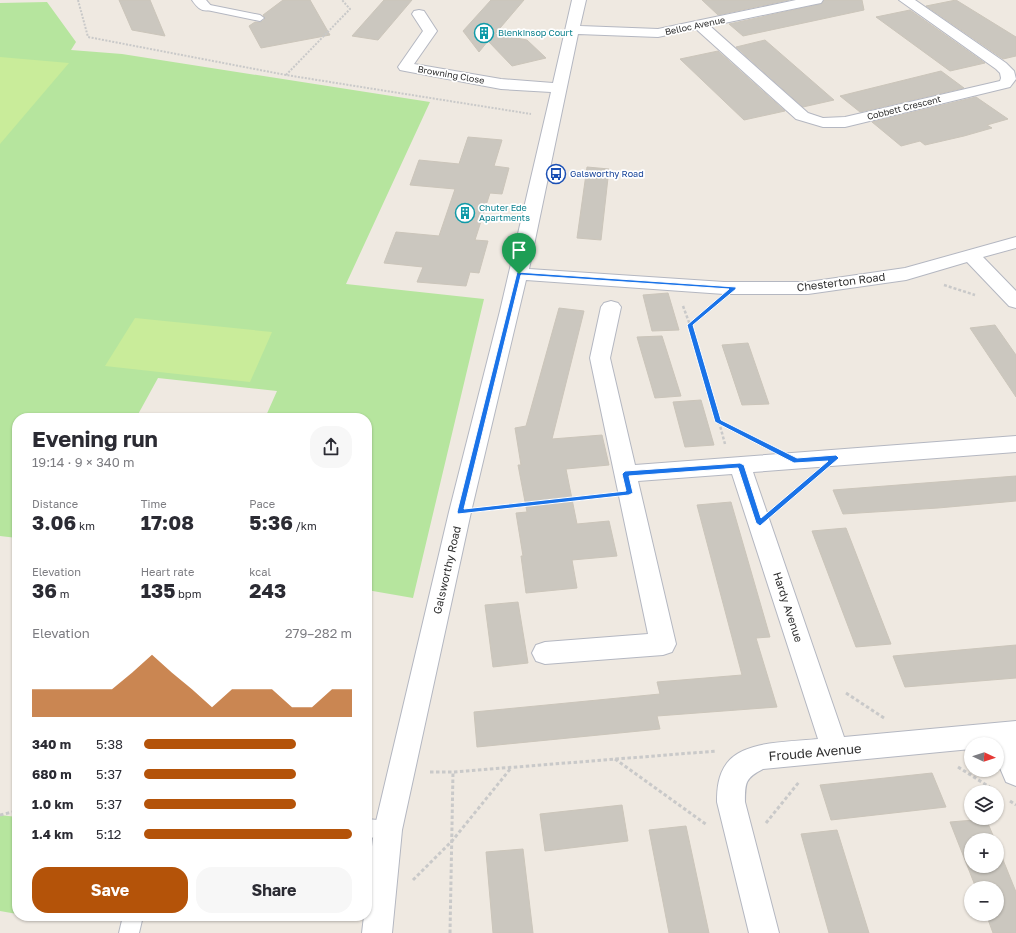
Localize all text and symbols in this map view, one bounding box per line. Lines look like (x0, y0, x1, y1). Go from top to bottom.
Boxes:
street label: Belloc Avenue (664, 14, 726, 37)
building icon: Blenkinsop Court (473, 22, 495, 44)
place label: Blenkinsop Court (498, 27, 573, 38)
street label: Browning Close (417, 63, 485, 86)
street label: Cobbett Crescent (866, 93, 942, 122)
bus stop icon: Galsworthy Road (545, 163, 567, 185)
place label: Galsworthy Road (570, 168, 644, 179)
building icon: Chuter Ede Apartments (454, 202, 476, 224)
place label: Chuter Ede Apartments (479, 202, 530, 223)
pin (502, 233, 536, 274)
icon: arrive (508, 239, 530, 261)
street label: Chesterton Road (796, 270, 886, 293)
text: Evening run (32, 425, 158, 452)
button: share (310, 426, 352, 468)
text: 19:14 · 9 × 340 m (32, 454, 135, 470)
text: Distance (32, 497, 78, 510)
text: Time (141, 497, 167, 510)
text: Pace (249, 497, 275, 510)
text: 3.06 (32, 510, 76, 534)
text: 17:08 (141, 510, 194, 534)
text: 5:36 (249, 510, 293, 534)
text: km (76, 519, 95, 532)
text: /km (293, 519, 317, 532)
street label: Galsworthy Road (430, 525, 463, 615)
text: Elevation (32, 565, 81, 578)
text: Heart rate (141, 565, 194, 578)
text: kcal (249, 565, 271, 578)
street label: Hardy Avenue (771, 570, 806, 644)
text: 36 (32, 578, 57, 602)
text: 135 (141, 578, 175, 602)
text: 243 (249, 578, 286, 602)
text: m (57, 587, 69, 600)
text: bpm (175, 587, 201, 600)
text: Elevation (32, 625, 90, 641)
text: 279–282 m (285, 625, 352, 641)
text: 340 m (32, 736, 71, 752)
text: 5:38 (96, 736, 123, 752)
north arrow (964, 737, 1004, 777)
map controls (964, 737, 1004, 921)
street label: Froude Avenue (768, 740, 862, 764)
text: 680 m (32, 766, 72, 782)
text: 5:37 (96, 766, 122, 782)
button: layers (964, 785, 1004, 825)
text: 1.0 km (32, 796, 73, 812)
text: 5:37 (96, 796, 122, 812)
text: 1.4 km (32, 826, 73, 842)
text: 5:12 (96, 826, 121, 842)
button: + (964, 833, 1004, 873)
button: Save (32, 867, 188, 913)
button: Share (196, 867, 352, 913)
button: − (964, 881, 1004, 921)

